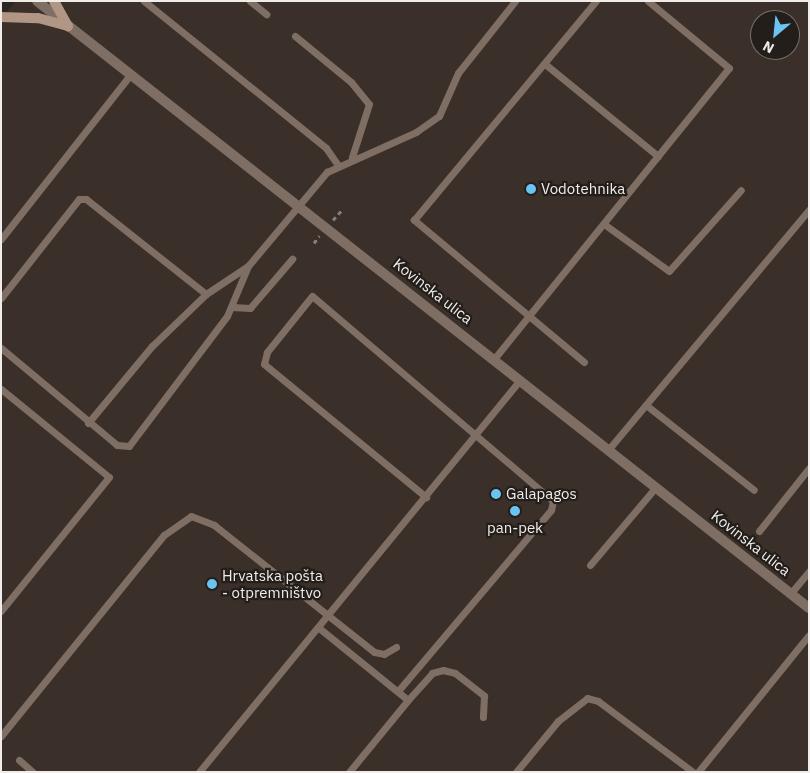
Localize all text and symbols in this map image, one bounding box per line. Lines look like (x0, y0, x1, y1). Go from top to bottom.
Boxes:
north arrow (750, 10, 800, 60)
text: N (760, 37, 777, 58)
place label: Vodotehnika (541, 180, 625, 198)
marker: Vodotehnika (525, 183, 537, 195)
street label: Kovinska ulica (390, 254, 476, 328)
place label: Galapagos (506, 485, 577, 503)
marker: Galapagos (490, 488, 502, 500)
marker: pan-pek (509, 505, 521, 517)
street label: Kovinska ulica (708, 506, 794, 580)
place label: pan-pek (487, 519, 543, 537)
place label: Hrvatska pošta - otpremništvo (222, 566, 323, 601)
marker: Hrvatska pošta - otpremništvo (206, 578, 218, 590)

